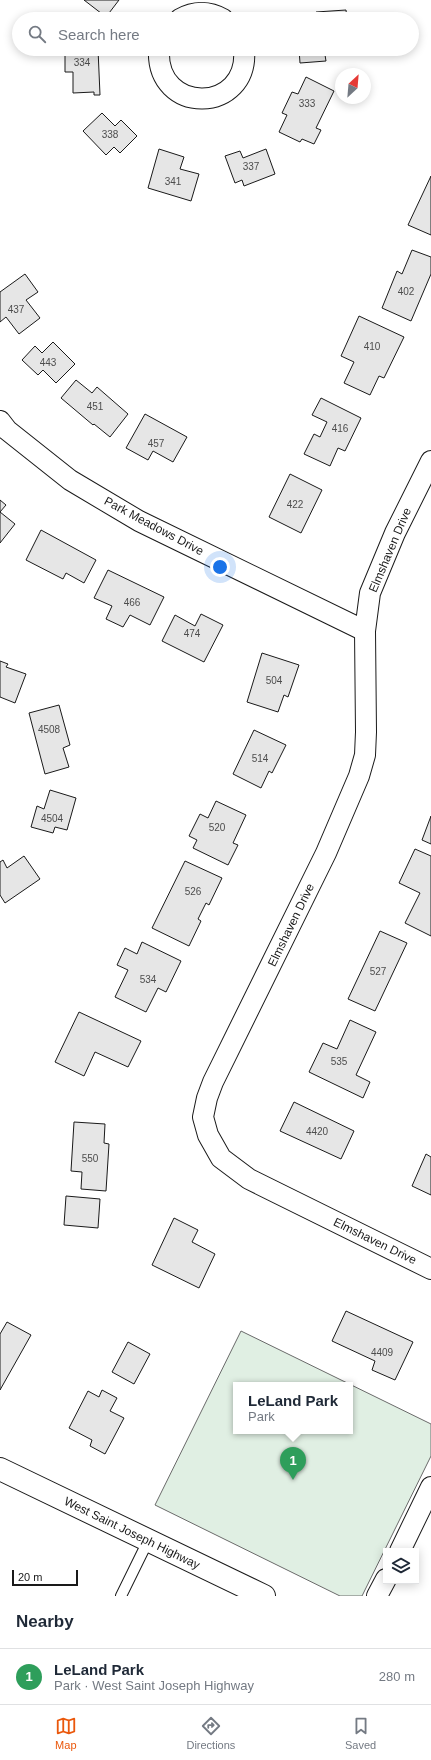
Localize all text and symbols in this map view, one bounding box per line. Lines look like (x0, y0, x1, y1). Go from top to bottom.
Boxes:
search box (12, 12, 419, 56)
icon: search (26, 23, 48, 45)
text: Search here (58, 26, 140, 43)
house number: 334 (74, 57, 91, 68)
north arrow (335, 68, 371, 104)
house number: 333 (299, 98, 316, 109)
house number: 338 (102, 129, 119, 140)
house number: 337 (243, 161, 260, 172)
house number: 341 (165, 176, 182, 187)
house number: 402 (398, 286, 415, 297)
house number: 437 (8, 304, 25, 315)
house number: 410 (364, 341, 381, 352)
house number: 443 (40, 357, 57, 368)
house number: 451 (87, 401, 104, 412)
house number: 416 (332, 423, 349, 434)
house number: 457 (148, 438, 165, 449)
street label: Park Meadows Drive (102, 494, 206, 558)
house number: 422 (287, 499, 304, 510)
street label: Elmshaven Drive (366, 505, 414, 594)
your location (210, 557, 230, 577)
house number: 466 (124, 597, 141, 608)
house number: 474 (184, 628, 201, 639)
house number: 504 (266, 675, 283, 686)
house number: 4508 (38, 724, 61, 735)
house number: 514 (252, 753, 269, 764)
house number: 4504 (41, 813, 64, 824)
house number: 520 (209, 822, 226, 833)
street label: Elmshaven Drive (265, 881, 317, 969)
house number: 526 (185, 886, 202, 897)
house number: 527 (370, 966, 387, 977)
house number: 534 (140, 974, 157, 985)
house number: 535 (331, 1056, 348, 1067)
house number: 4420 (306, 1126, 329, 1137)
house number: 550 (82, 1153, 99, 1164)
street label: Elmshaven Drive (331, 1215, 419, 1267)
house number: 4409 (371, 1347, 394, 1358)
popup (233, 1382, 353, 1434)
text: LeLand Park (248, 1392, 338, 1409)
text: Park (248, 1409, 275, 1424)
pin: 1 (280, 1447, 306, 1480)
street label: West Saint Joseph Highway (62, 1494, 202, 1572)
map controls (383, 1548, 419, 1584)
button: layers (383, 1548, 419, 1584)
scale bar (12, 1568, 78, 1587)
text: 20 m (18, 1571, 42, 1583)
text: Nearby (16, 1612, 74, 1631)
text: LeLand Park (54, 1661, 144, 1678)
text: 1 (25, 1669, 33, 1684)
text: 280 m (379, 1669, 415, 1684)
text: Park · West Saint Joseph Highway (54, 1678, 254, 1693)
tab: Map (55, 1715, 77, 1751)
tab: Directions (186, 1715, 235, 1751)
tab: Saved (345, 1715, 376, 1751)

